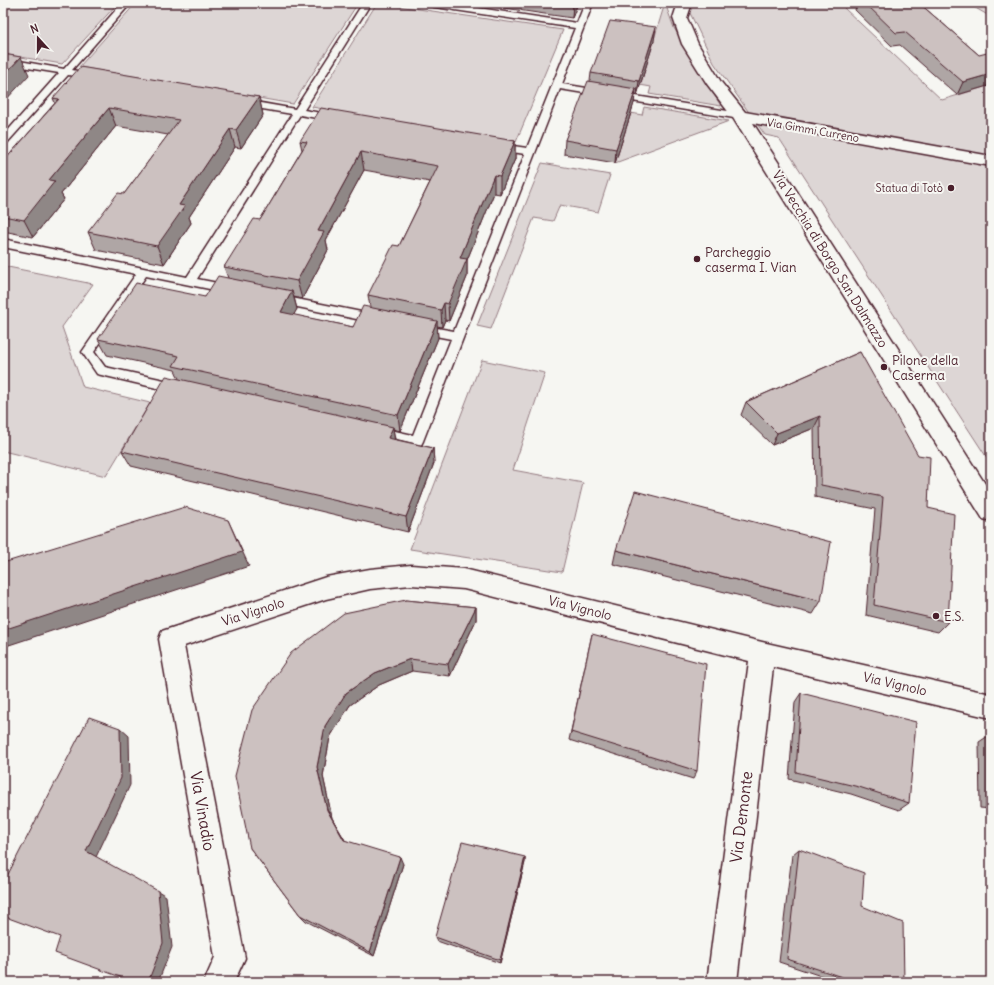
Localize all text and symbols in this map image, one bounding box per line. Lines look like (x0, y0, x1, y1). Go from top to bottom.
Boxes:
north arrow (18, 18, 58, 58)
text: N (28, 21, 40, 37)
street label: Via Gimmi Curreno (766, 115, 860, 145)
street label: Via Vecchia di Borgo San Dalmazzo (768, 167, 892, 351)
place label: Statua di Totò (876, 181, 943, 195)
marker: Statua di Totò (946, 183, 956, 193)
place label: Parcheggio caserma I. Vian (705, 244, 797, 276)
marker: Parcheggio caserma I. Vian (692, 254, 702, 264)
place label: Pilone della Caserma (892, 352, 958, 384)
marker: Pilone della Caserma (879, 362, 889, 372)
street label: Via Vignolo (546, 592, 614, 624)
street label: Via Vignolo (220, 594, 286, 630)
place label: E.S. (944, 608, 964, 625)
marker: E.S. (931, 611, 941, 621)
street label: Via Vignolo (861, 668, 929, 700)
street label: Via Vinadio (186, 770, 220, 852)
street label: Via Demonte (725, 770, 757, 864)

